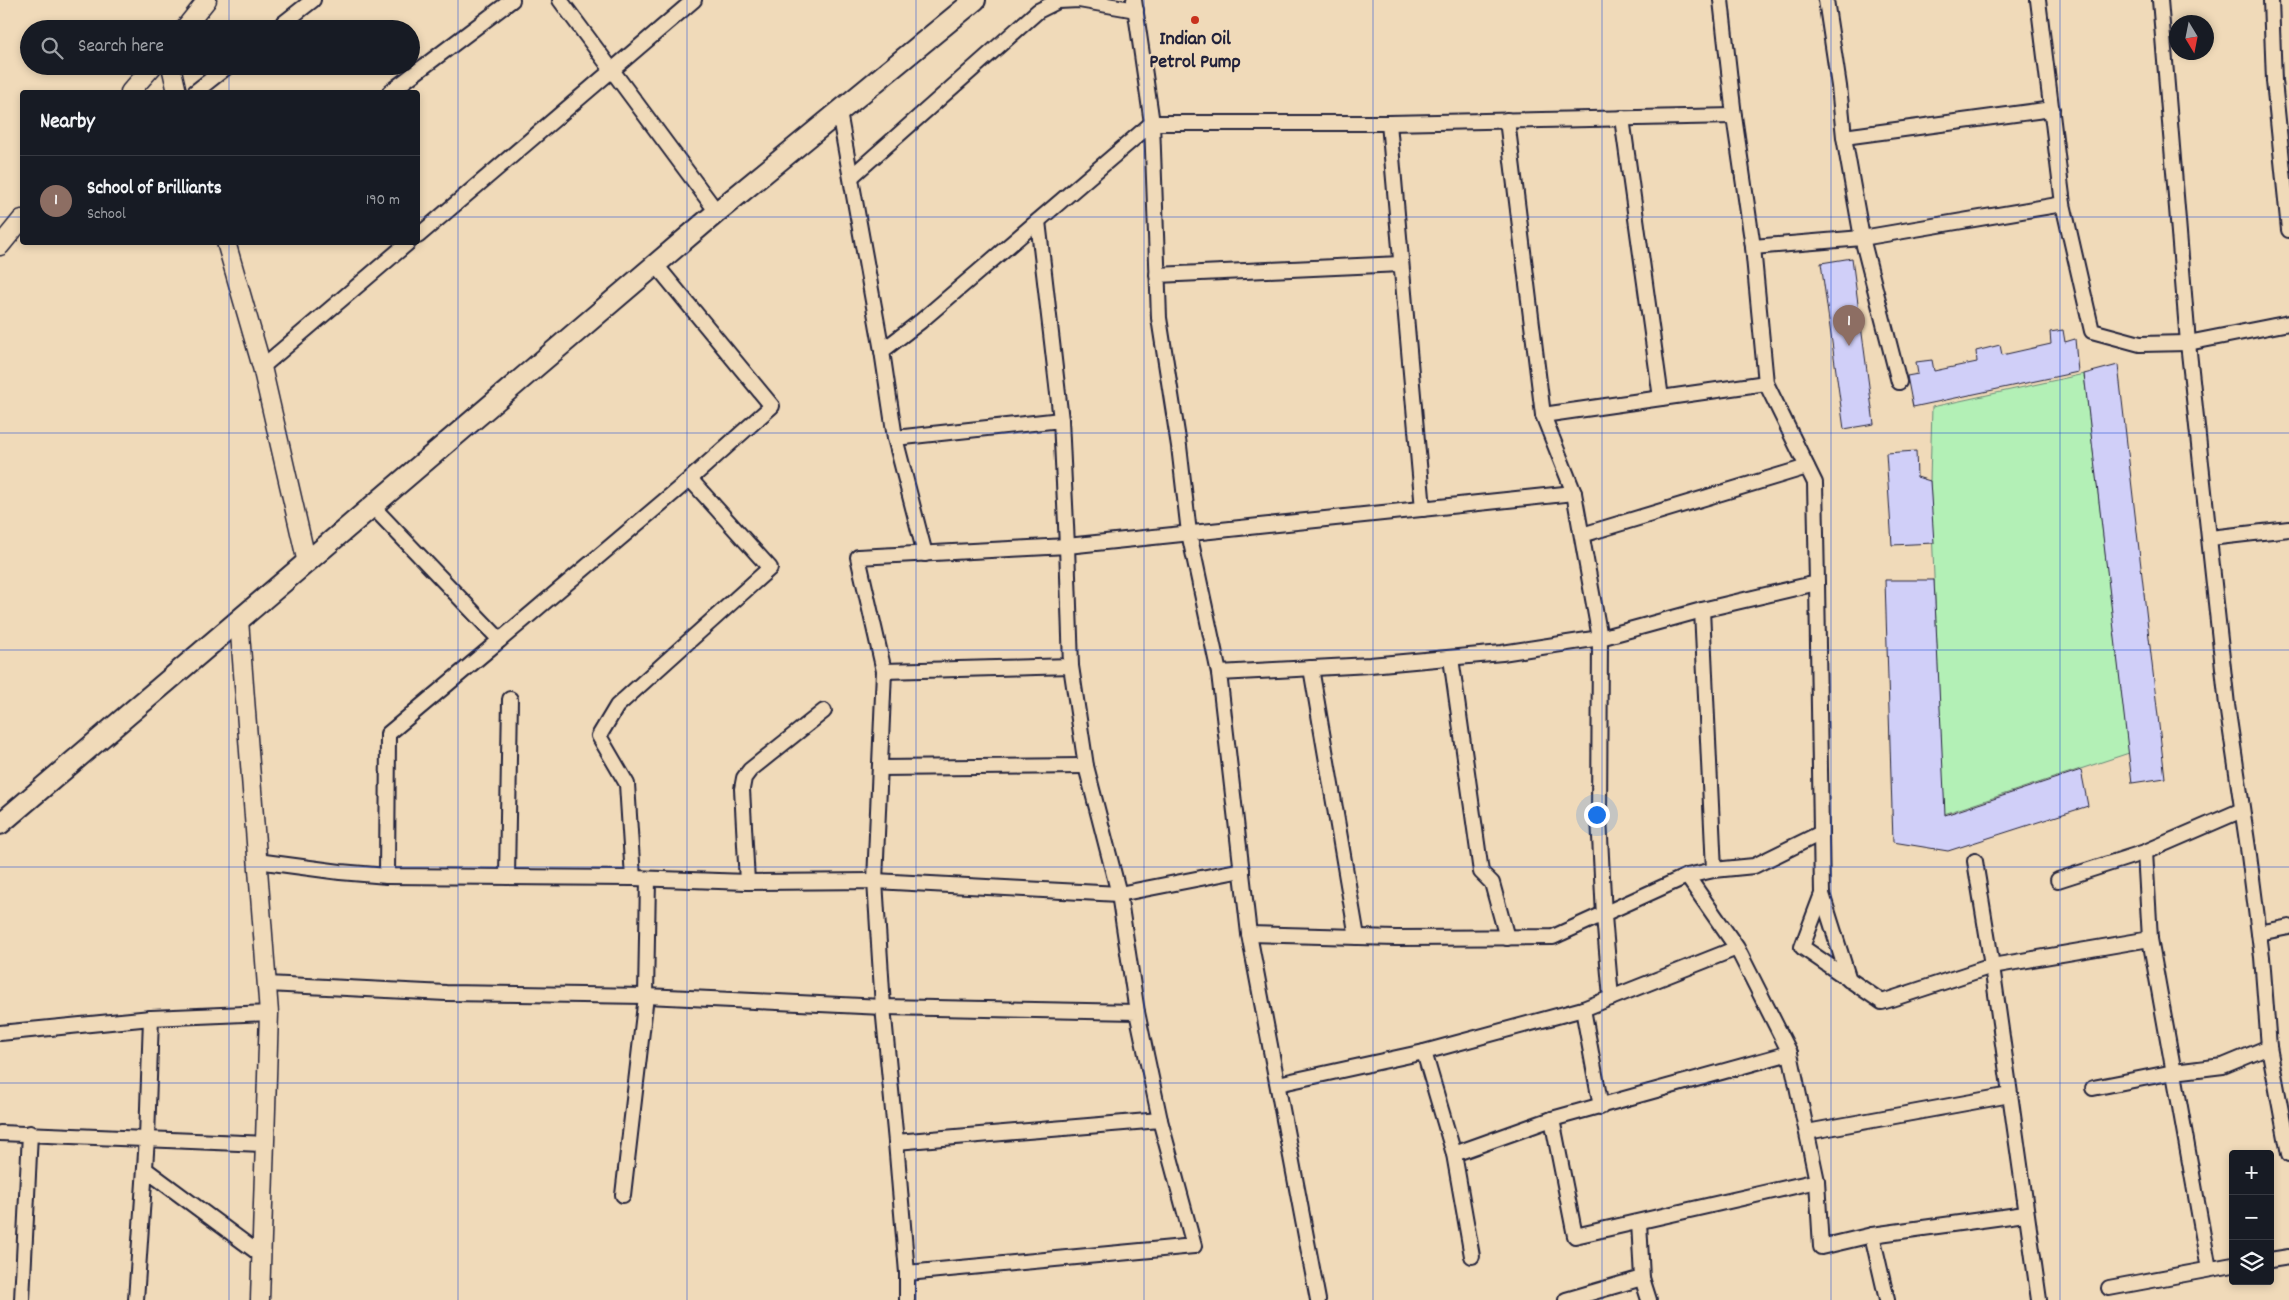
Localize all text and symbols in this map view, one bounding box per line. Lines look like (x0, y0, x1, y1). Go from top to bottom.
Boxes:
marker: Indian Oil Petrol Pump (1189, 14, 1201, 26)
north arrow (2169, 15, 2214, 60)
search box (20, 20, 420, 75)
place label: Indian Oil Petrol Pump (1149, 26, 1241, 77)
icon: search (38, 34, 66, 62)
text: Search here (78, 34, 164, 61)
text: Nearby (40, 108, 95, 138)
text: School of Brilliants (87, 176, 222, 203)
text: 1 (54, 189, 58, 212)
text: 190 m (366, 189, 400, 212)
text: School (87, 203, 126, 226)
pin: 1 (1833, 305, 1865, 346)
your location (1584, 802, 1610, 828)
map controls (2229, 1150, 2274, 1285)
button: + (2229, 1150, 2274, 1195)
button: − (2229, 1195, 2274, 1240)
button: layers (2229, 1240, 2274, 1285)

